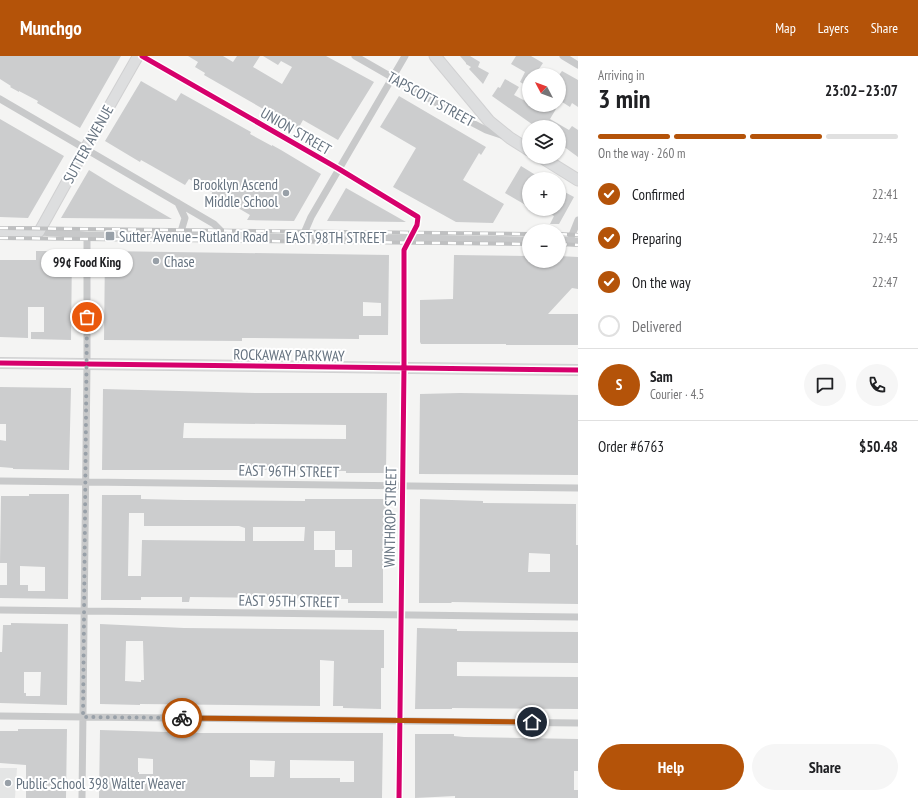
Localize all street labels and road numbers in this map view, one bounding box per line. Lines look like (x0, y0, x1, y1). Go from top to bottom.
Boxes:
street label: TAPSCOTT STREET (384, 67, 478, 131)
street label: SUTTER AVENUE (59, 102, 117, 186)
street label: UNION STREET (257, 103, 335, 159)
street label: EAST 98TH STREET (286, 228, 387, 247)
street label: ROCKAWAY PARKWAY (233, 345, 345, 365)
street label: EAST 96TH STREET (238, 461, 340, 481)
street label: WINTHROP STREET (380, 466, 400, 568)
street label: EAST 95TH STREET (238, 591, 340, 611)

